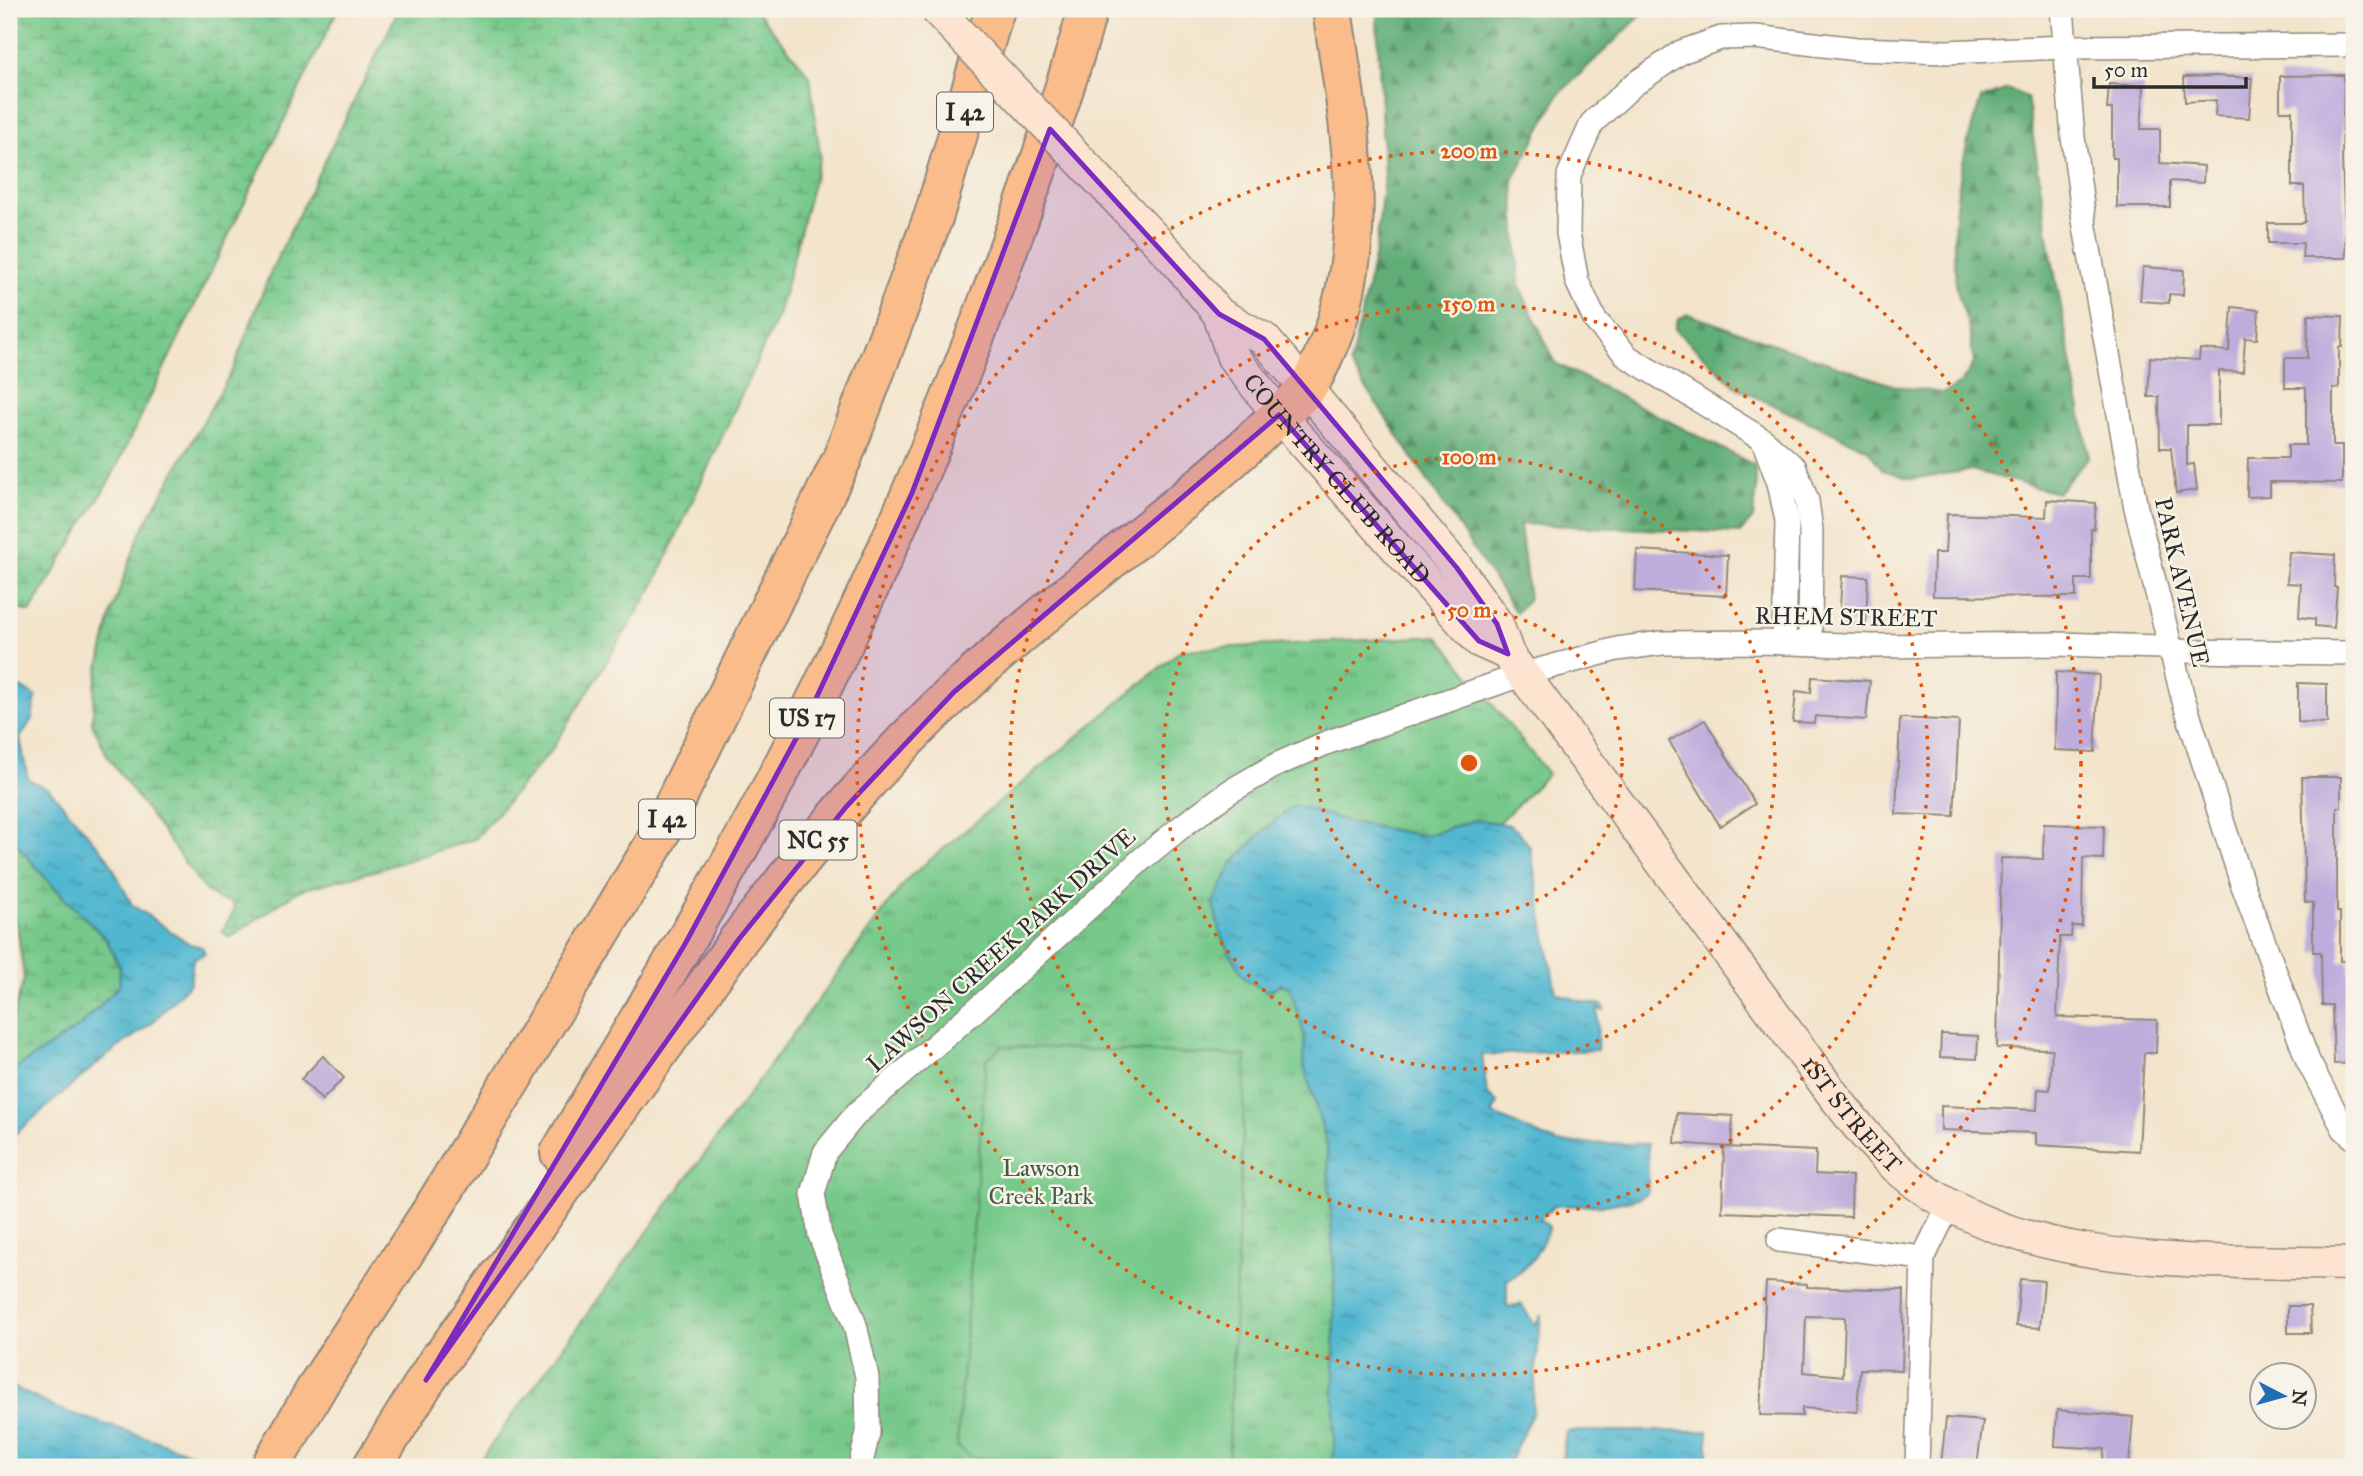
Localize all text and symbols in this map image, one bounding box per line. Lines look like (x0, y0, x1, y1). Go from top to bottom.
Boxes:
scale bar (2094, 46, 2246, 90)
text: 50 m (2104, 57, 2149, 83)
road number: I 42 (937, 92, 993, 132)
text: 200 m (1441, 138, 1498, 164)
text: 150 m (1443, 291, 1495, 317)
street label: COUNTRY CLUB ROAD (1237, 367, 1437, 591)
text: 100 m (1442, 444, 1497, 470)
street label: PARK AVENUE (2148, 494, 2216, 670)
text: 50 m (1447, 597, 1491, 623)
street label: RHEM STREET (1754, 600, 1938, 634)
road number: US 17 (770, 698, 844, 738)
centre of rings (1457, 751, 1481, 775)
road number: I 42 (639, 800, 695, 838)
road number: NC 55 (780, 820, 856, 860)
street label: LAWSON CREEK PARK DRIVE (860, 821, 1142, 1079)
street label: 1ST STREET (1795, 1050, 1908, 1179)
park label: Lawson Creek Park (989, 1153, 1094, 1211)
north arrow (2248, 1360, 2318, 1430)
text: N (2287, 1389, 2312, 1407)

